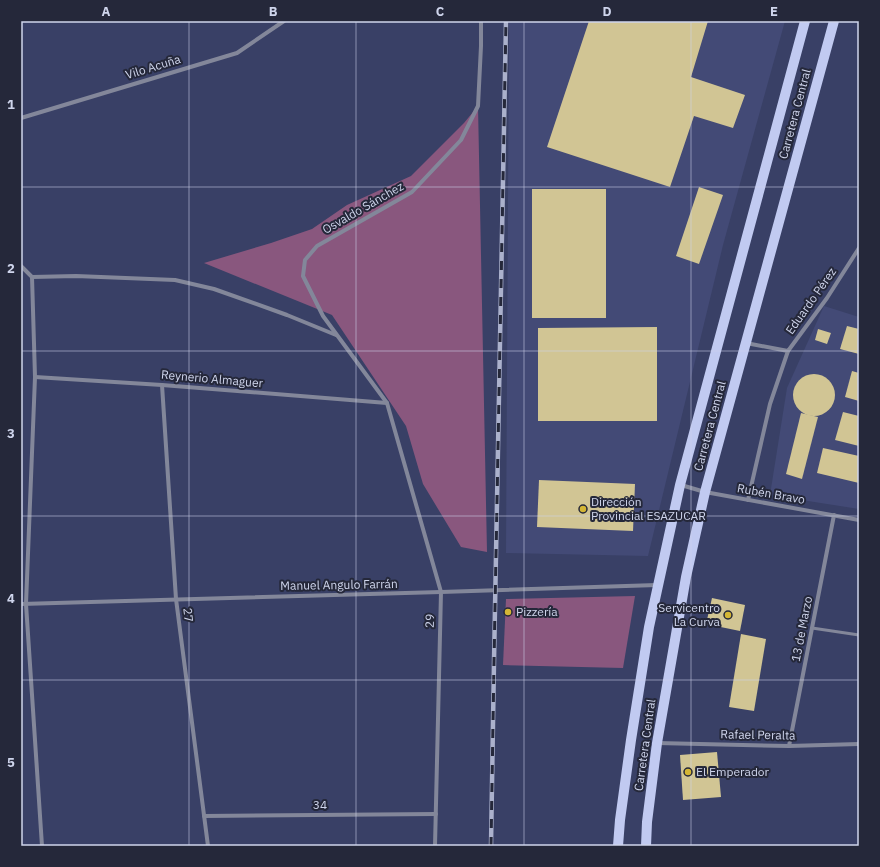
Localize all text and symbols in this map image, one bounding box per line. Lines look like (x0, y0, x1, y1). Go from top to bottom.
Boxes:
text: A (102, 3, 111, 20)
text: B (269, 3, 278, 20)
text: C (436, 3, 445, 20)
text: D (602, 3, 612, 20)
text: E (770, 3, 778, 20)
street label: Vilo Acuña (123, 51, 183, 82)
street label: Carretera Central (775, 67, 814, 161)
text: 1 (7, 96, 15, 113)
street label: Osvaldo Sánchez (319, 178, 406, 237)
text: 2 (7, 260, 15, 277)
street label: Eduardo Pérez (782, 264, 839, 337)
street label: Reynerio Almaguer (160, 367, 264, 390)
street label: Carretera Central (690, 379, 729, 473)
text: 3 (7, 425, 15, 442)
street label: Rubén Bravo (736, 480, 807, 507)
place label: Dirección Provincial ESAZUCAR (591, 494, 706, 523)
marker: Dirección Provincial ESAZUCAR (578, 504, 588, 514)
street label: Manuel Angulo Farrán (280, 576, 398, 593)
text: 4 (7, 590, 15, 607)
street label: 13 de Marzo (788, 595, 815, 663)
place label: Servicentro La Curva (658, 600, 721, 629)
place label: Pizzería (516, 604, 558, 619)
street label: 27 (180, 607, 197, 623)
marker: Pizzería (503, 607, 513, 617)
marker: Servicentro La Curva (723, 610, 733, 620)
street label: 29 (422, 614, 437, 628)
street label: Carretera Central (631, 698, 658, 792)
street label: Rafael Peralta (720, 726, 796, 743)
text: 5 (7, 754, 15, 771)
place label: El Emperador (696, 764, 770, 779)
marker: El Emperador (683, 767, 693, 777)
street label: 34 (313, 797, 327, 812)

